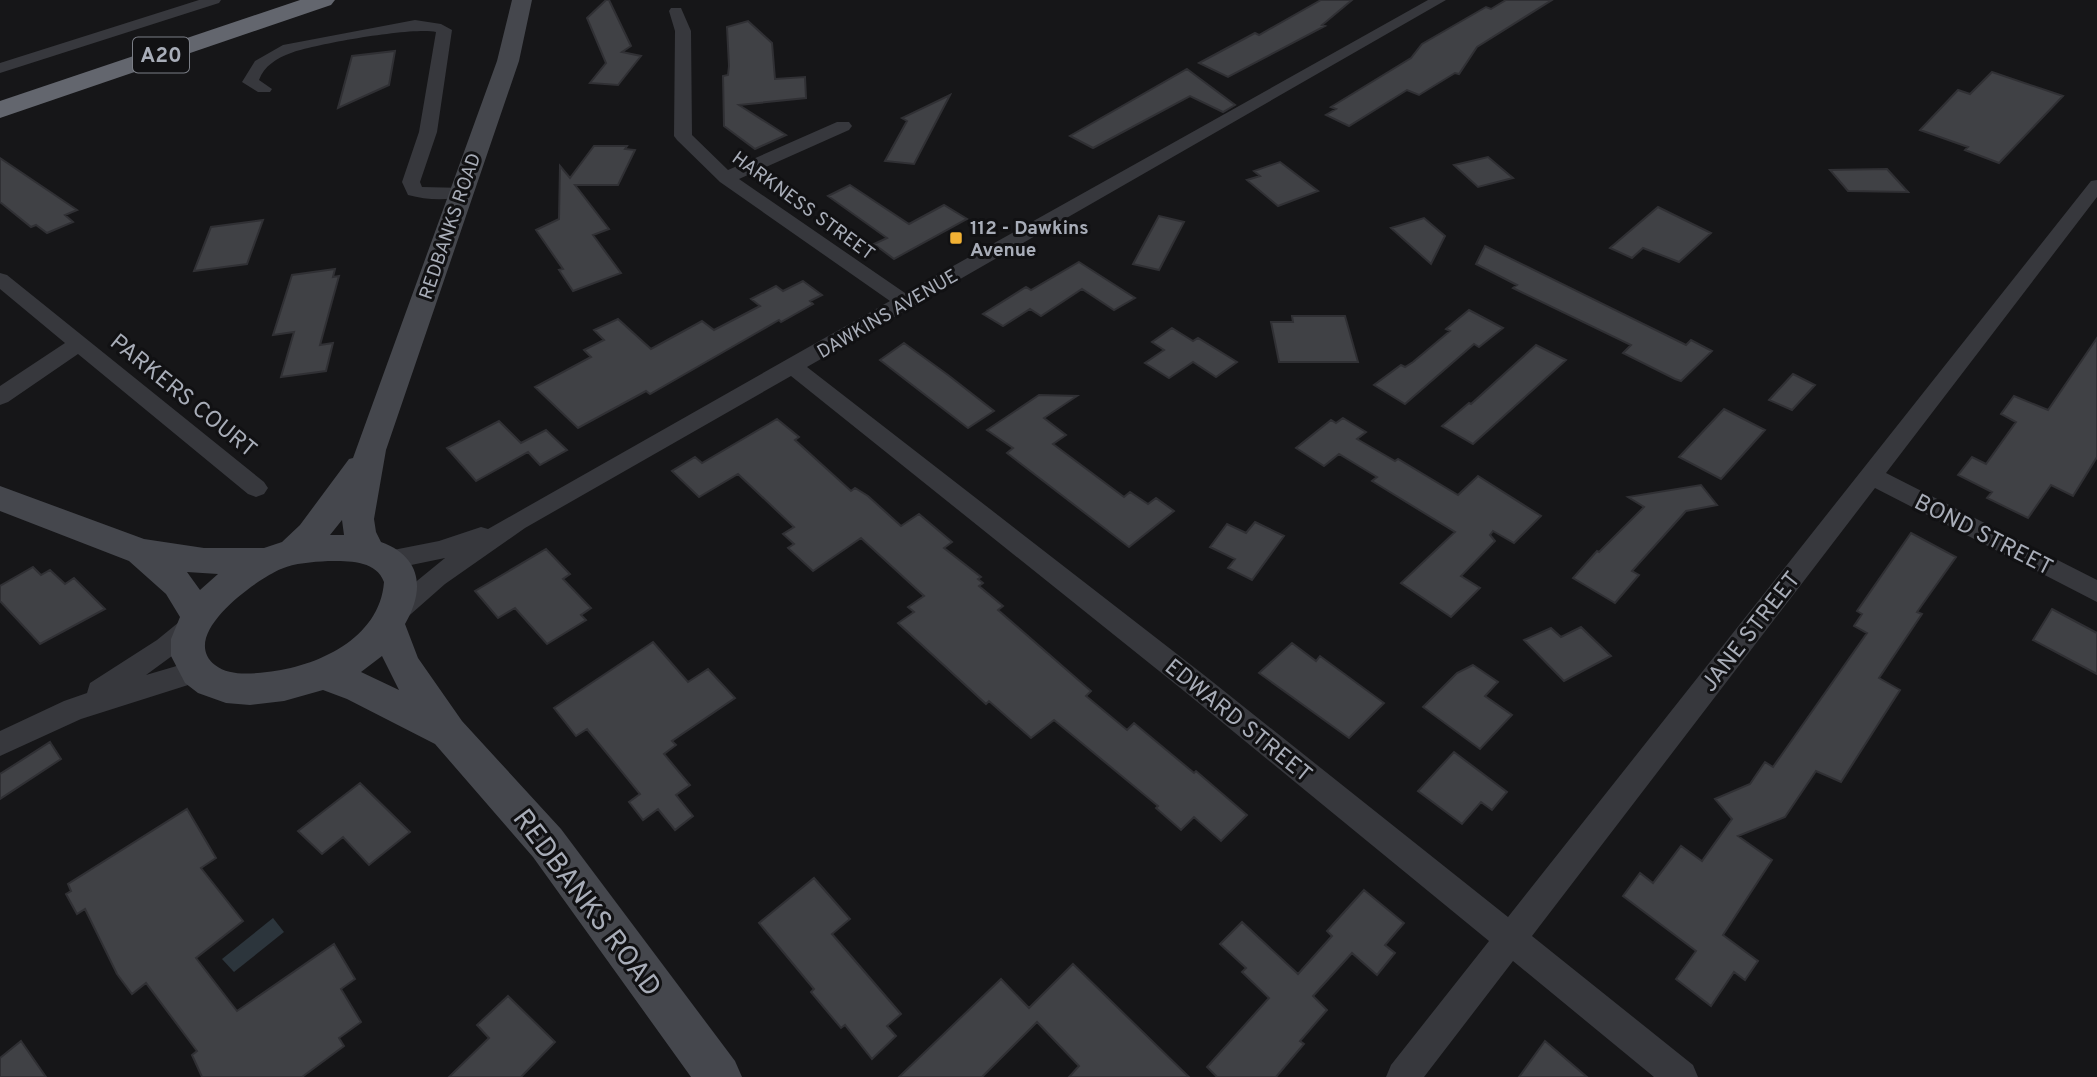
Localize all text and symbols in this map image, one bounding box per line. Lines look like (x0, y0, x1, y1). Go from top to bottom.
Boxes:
road number: A20 (133, 38, 189, 72)
street label: HARKNESS STREET (727, 147, 879, 267)
street label: REDBANKS ROAD (415, 150, 487, 303)
place label: 112 - Dawkins Avenue (970, 217, 1089, 263)
marker: 112 - Dawkins Avenue (948, 230, 964, 246)
street label: DAWKINS AVENUE (813, 265, 963, 365)
street label: PARKERS COURT (103, 329, 262, 465)
street label: BOND STREET (1909, 489, 2057, 584)
street label: JANE STREET (1696, 566, 1808, 699)
street label: EDWARD STREET (1158, 654, 1317, 790)
street label: REDBANKS ROAD (503, 803, 668, 1005)

